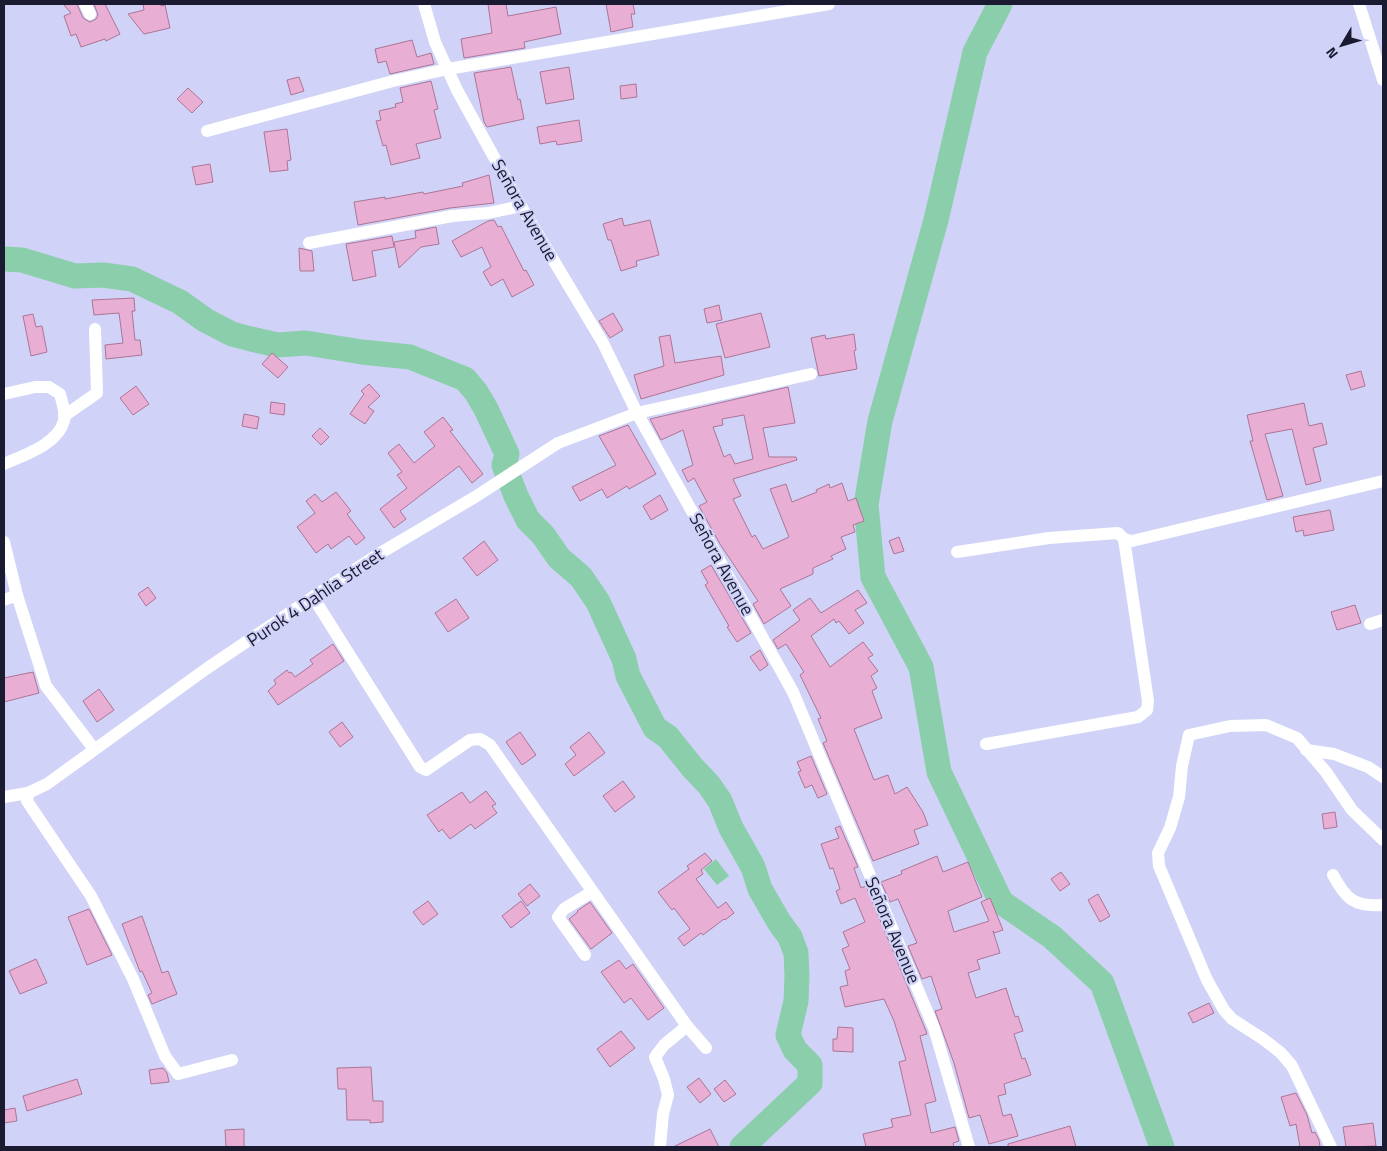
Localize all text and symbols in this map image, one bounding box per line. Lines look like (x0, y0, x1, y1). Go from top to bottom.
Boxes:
north arrow (1317, 20, 1367, 70)
text: N (1320, 43, 1343, 64)
street label: Señora Avenue (485, 154, 565, 266)
street label: Señora Avenue (683, 508, 761, 620)
street label: Purok 4 Dahlia Street (241, 541, 390, 653)
street label: Señora Avenue (858, 872, 928, 988)

